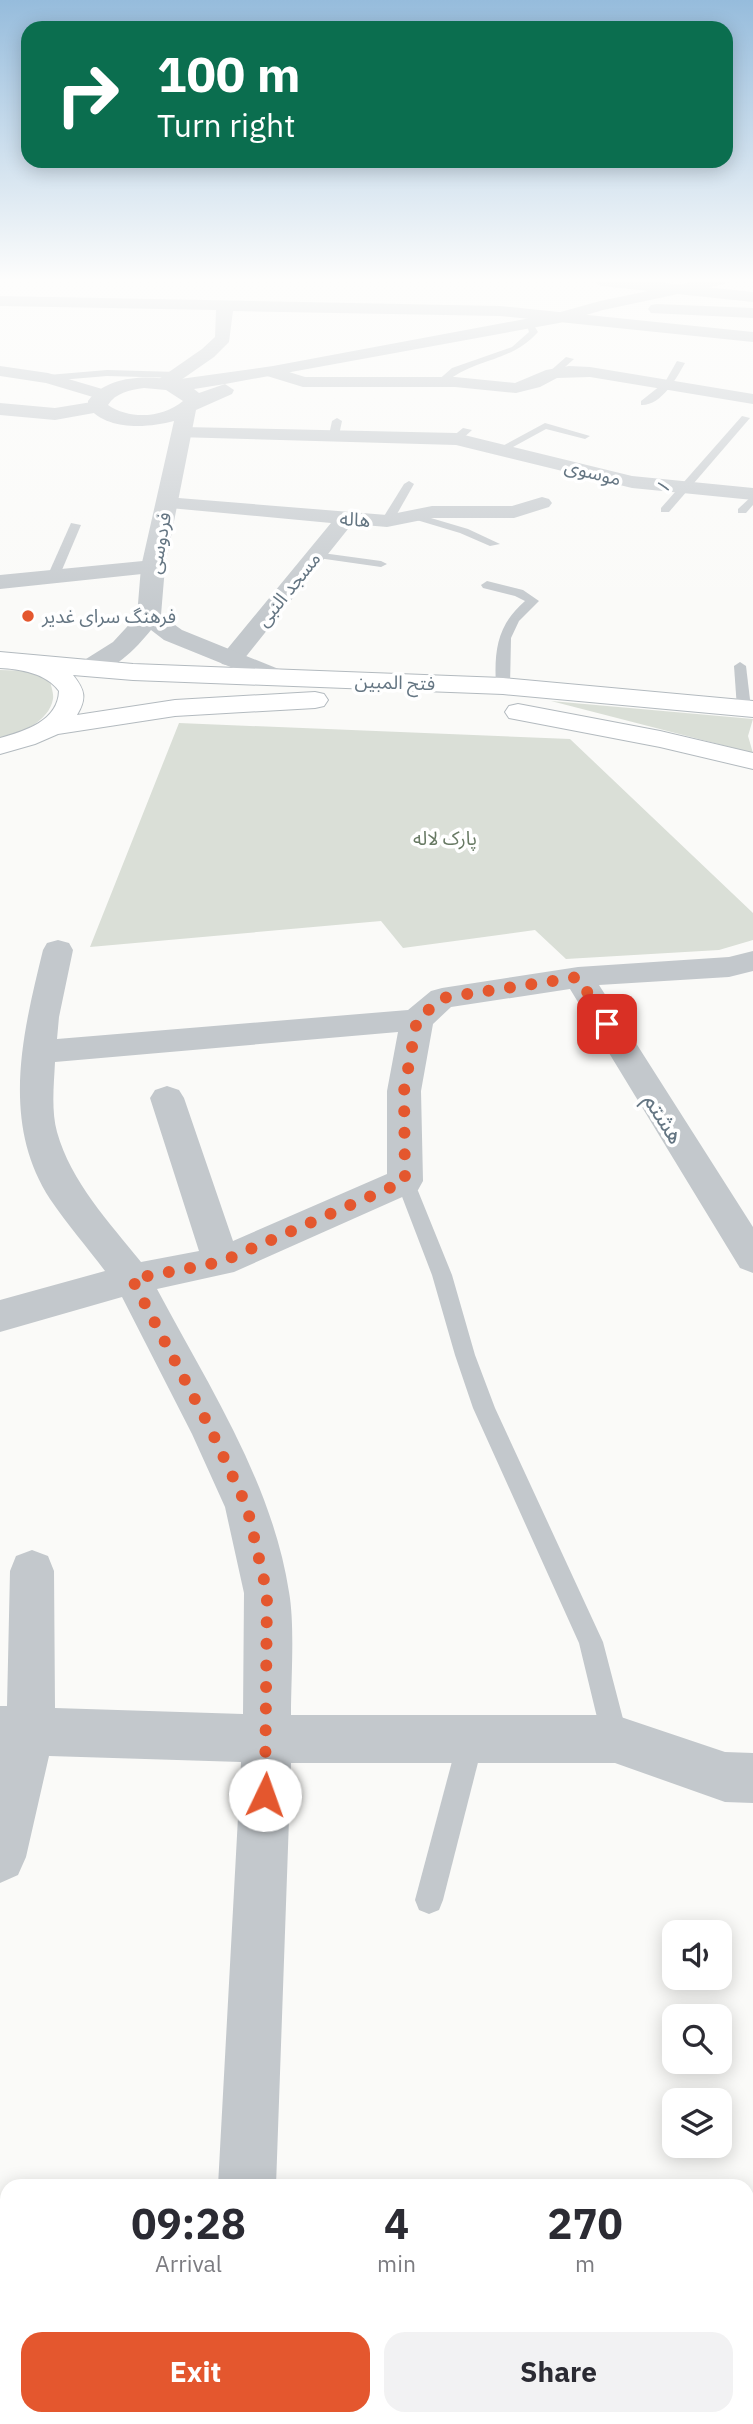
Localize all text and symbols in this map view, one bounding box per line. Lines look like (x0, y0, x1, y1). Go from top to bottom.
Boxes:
text: 100 m (157, 42, 301, 105)
icon: right (42, 49, 133, 140)
text: Turn right (157, 104, 295, 146)
street label: موسوی (562, 453, 624, 491)
street label: ۱ (650, 474, 676, 498)
street label: هاله (339, 506, 371, 532)
street label: فردوسی (142, 510, 176, 576)
street label: مسجد النبی (251, 547, 325, 631)
place label: فرهنگ سرای غدیر (41, 604, 176, 628)
marker: فرهنگ سرای غدیر (20, 608, 36, 624)
street label: فتح المبین (354, 669, 436, 698)
park label: پارک لاله (413, 826, 477, 851)
pin (577, 994, 637, 1054)
icon: arrive (588, 1005, 626, 1043)
street label: هشتم (635, 1087, 692, 1151)
position arrow (228, 1758, 302, 1832)
map controls (662, 1920, 732, 2158)
button: sound (662, 1920, 732, 1990)
button: search (662, 2004, 732, 2074)
button: layers (662, 2088, 732, 2158)
text: 09:28 (131, 2196, 246, 2251)
text: 4 (384, 2196, 409, 2251)
text: 270 (547, 2196, 623, 2251)
text: Arrival (155, 2248, 222, 2278)
text: min (377, 2248, 416, 2278)
text: m (575, 2248, 595, 2278)
button: Exit (21, 2332, 370, 2412)
button: Share (384, 2332, 733, 2412)

